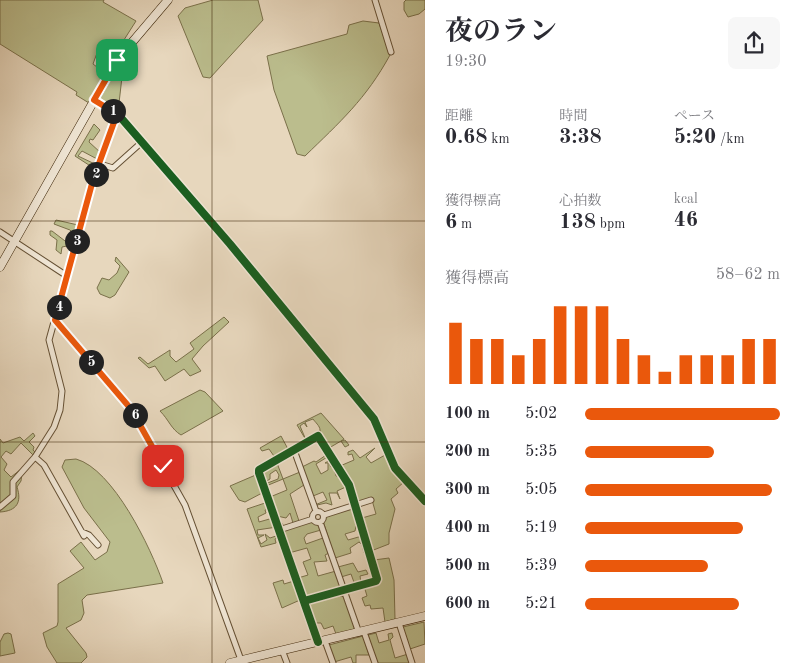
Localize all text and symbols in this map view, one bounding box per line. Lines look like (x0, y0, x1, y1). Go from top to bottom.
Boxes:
button: share (728, 17, 780, 69)
text: 夜のラン (445, 19, 557, 47)
pin (96, 39, 138, 81)
icon: arrive (103, 46, 131, 74)
text: 19:30 (445, 54, 487, 70)
pin: 1 (100, 98, 126, 124)
text: 1 (109, 104, 118, 118)
text: 距離 (445, 109, 473, 123)
text: 時間 (559, 109, 587, 123)
text: ペース (674, 109, 715, 123)
text: 0.68 (445, 127, 487, 148)
text: 3:38 (559, 127, 602, 148)
text: 5:20 (674, 127, 716, 148)
text: km (487, 132, 510, 146)
text: /km (716, 132, 745, 146)
pin: 2 (84, 162, 108, 186)
text: 2 (92, 167, 101, 181)
text: kcal (674, 192, 698, 206)
text: 獲得標高 (445, 194, 501, 208)
text: 心拍数 (559, 194, 601, 208)
text: 46 (674, 210, 698, 231)
text: 6 (445, 212, 457, 233)
text: 138 (559, 212, 596, 233)
text: m (457, 217, 472, 231)
text: bpm (596, 217, 625, 231)
pin: 3 (64, 228, 90, 254)
text: 3 (73, 234, 82, 248)
text: 58–62 m (716, 267, 780, 283)
text: 獲得標高 (445, 271, 509, 287)
pin: 4 (46, 294, 72, 320)
text: 4 (55, 300, 64, 314)
pin: 5 (78, 350, 104, 374)
text: 5 (87, 355, 96, 369)
pin: 6 (122, 402, 148, 428)
text: 100 m (445, 406, 490, 422)
text: 5:02 (525, 406, 557, 422)
text: 6 (131, 408, 140, 422)
text: 200 m (445, 444, 490, 460)
text: 5:35 (525, 444, 557, 460)
pin (142, 445, 184, 487)
icon: check (149, 452, 177, 480)
text: 300 m (445, 482, 490, 498)
text: 5:05 (525, 482, 557, 498)
text: 400 m (445, 520, 490, 536)
text: 5:19 (525, 520, 557, 536)
text: 500 m (445, 558, 490, 574)
text: 5:39 (525, 558, 557, 574)
text: 600 m (445, 596, 490, 612)
text: 5:21 (525, 596, 557, 612)

